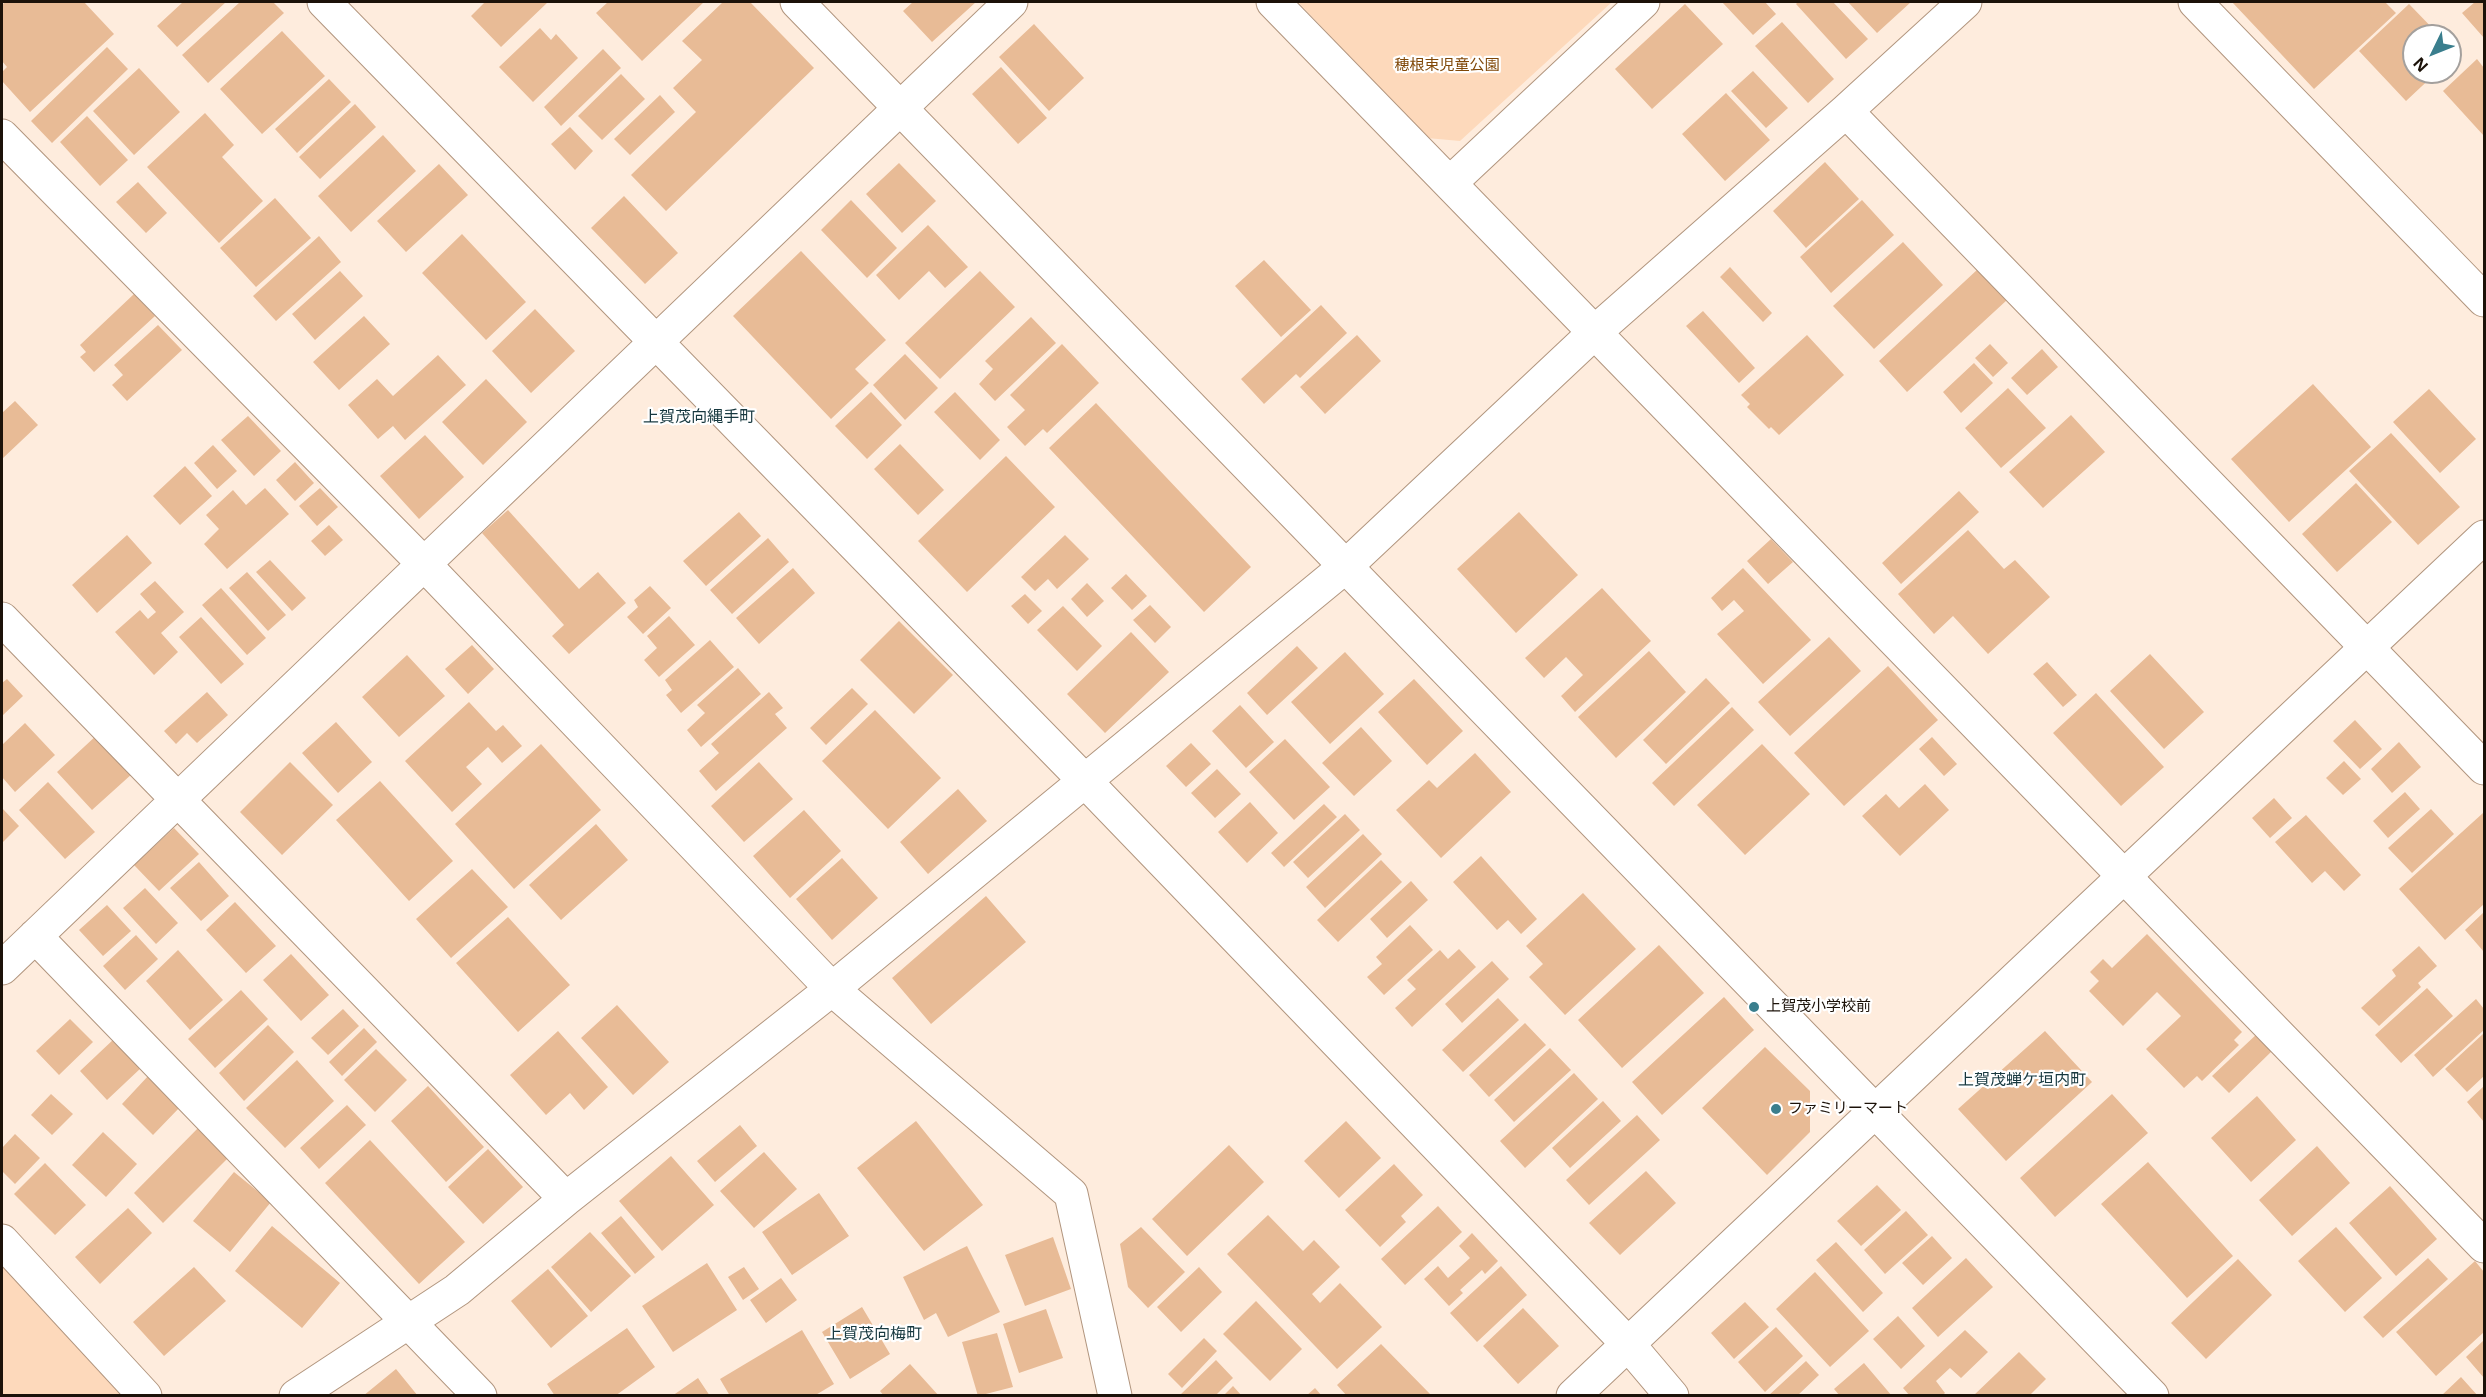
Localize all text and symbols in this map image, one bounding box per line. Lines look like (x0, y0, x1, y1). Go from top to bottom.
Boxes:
north arrow (2402, 24, 2462, 84)
text: N (2408, 53, 2433, 77)
park label: 穂根束児童公園 (1395, 57, 1499, 75)
district label: 上賀茂向縄手町 (643, 407, 755, 427)
place label: 上賀茂小学校前 (1766, 998, 1871, 1016)
marker: 上賀茂小学校前 (1747, 1000, 1761, 1014)
district label: 上賀茂蝉ケ垣内町 (1958, 1070, 2086, 1090)
place label: ファミリーマート (1788, 1100, 1908, 1118)
marker: ファミリーマート (1769, 1102, 1783, 1116)
district label: 上賀茂向梅町 (826, 1324, 922, 1344)

